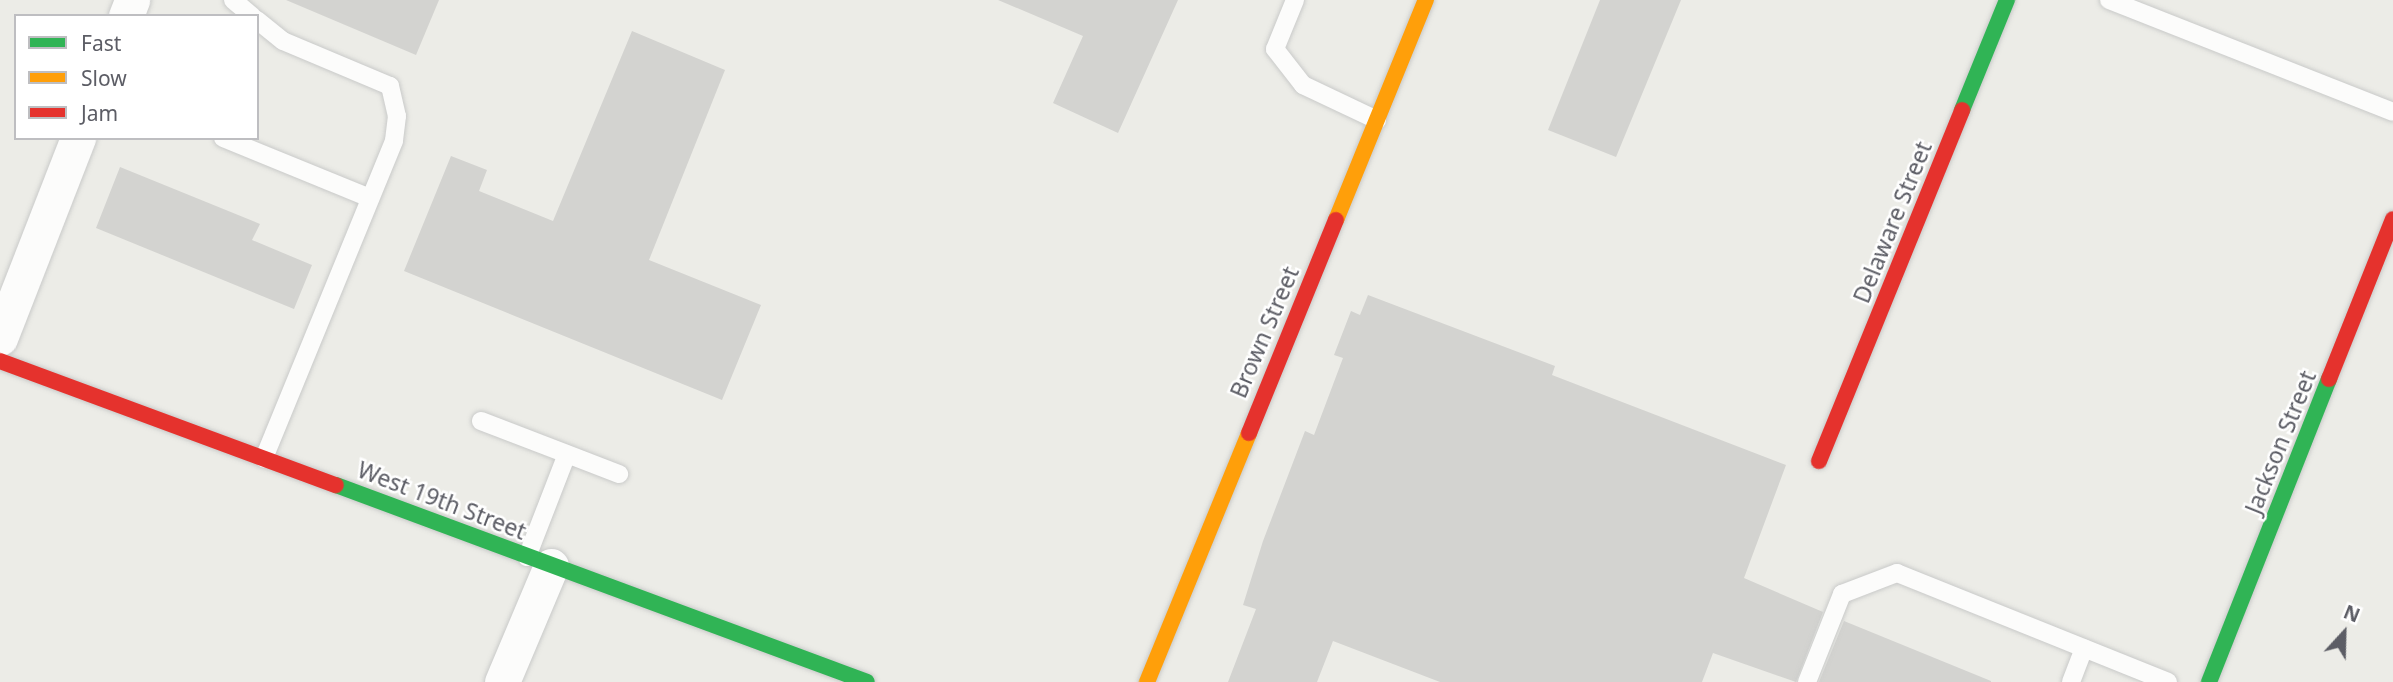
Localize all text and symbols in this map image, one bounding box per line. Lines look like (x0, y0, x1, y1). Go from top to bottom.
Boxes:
legend (14, 14, 259, 140)
text: Fast (81, 29, 121, 57)
text: Slow (81, 64, 127, 92)
text: Jam (81, 99, 118, 127)
street label: Delaware Street (1847, 137, 1937, 307)
street label: Brown Street (1224, 262, 1304, 402)
street label: Jackson Street (2239, 366, 2321, 518)
street label: West 19th Street (354, 455, 530, 545)
north arrow (2309, 598, 2379, 668)
text: N (2340, 599, 2364, 628)

